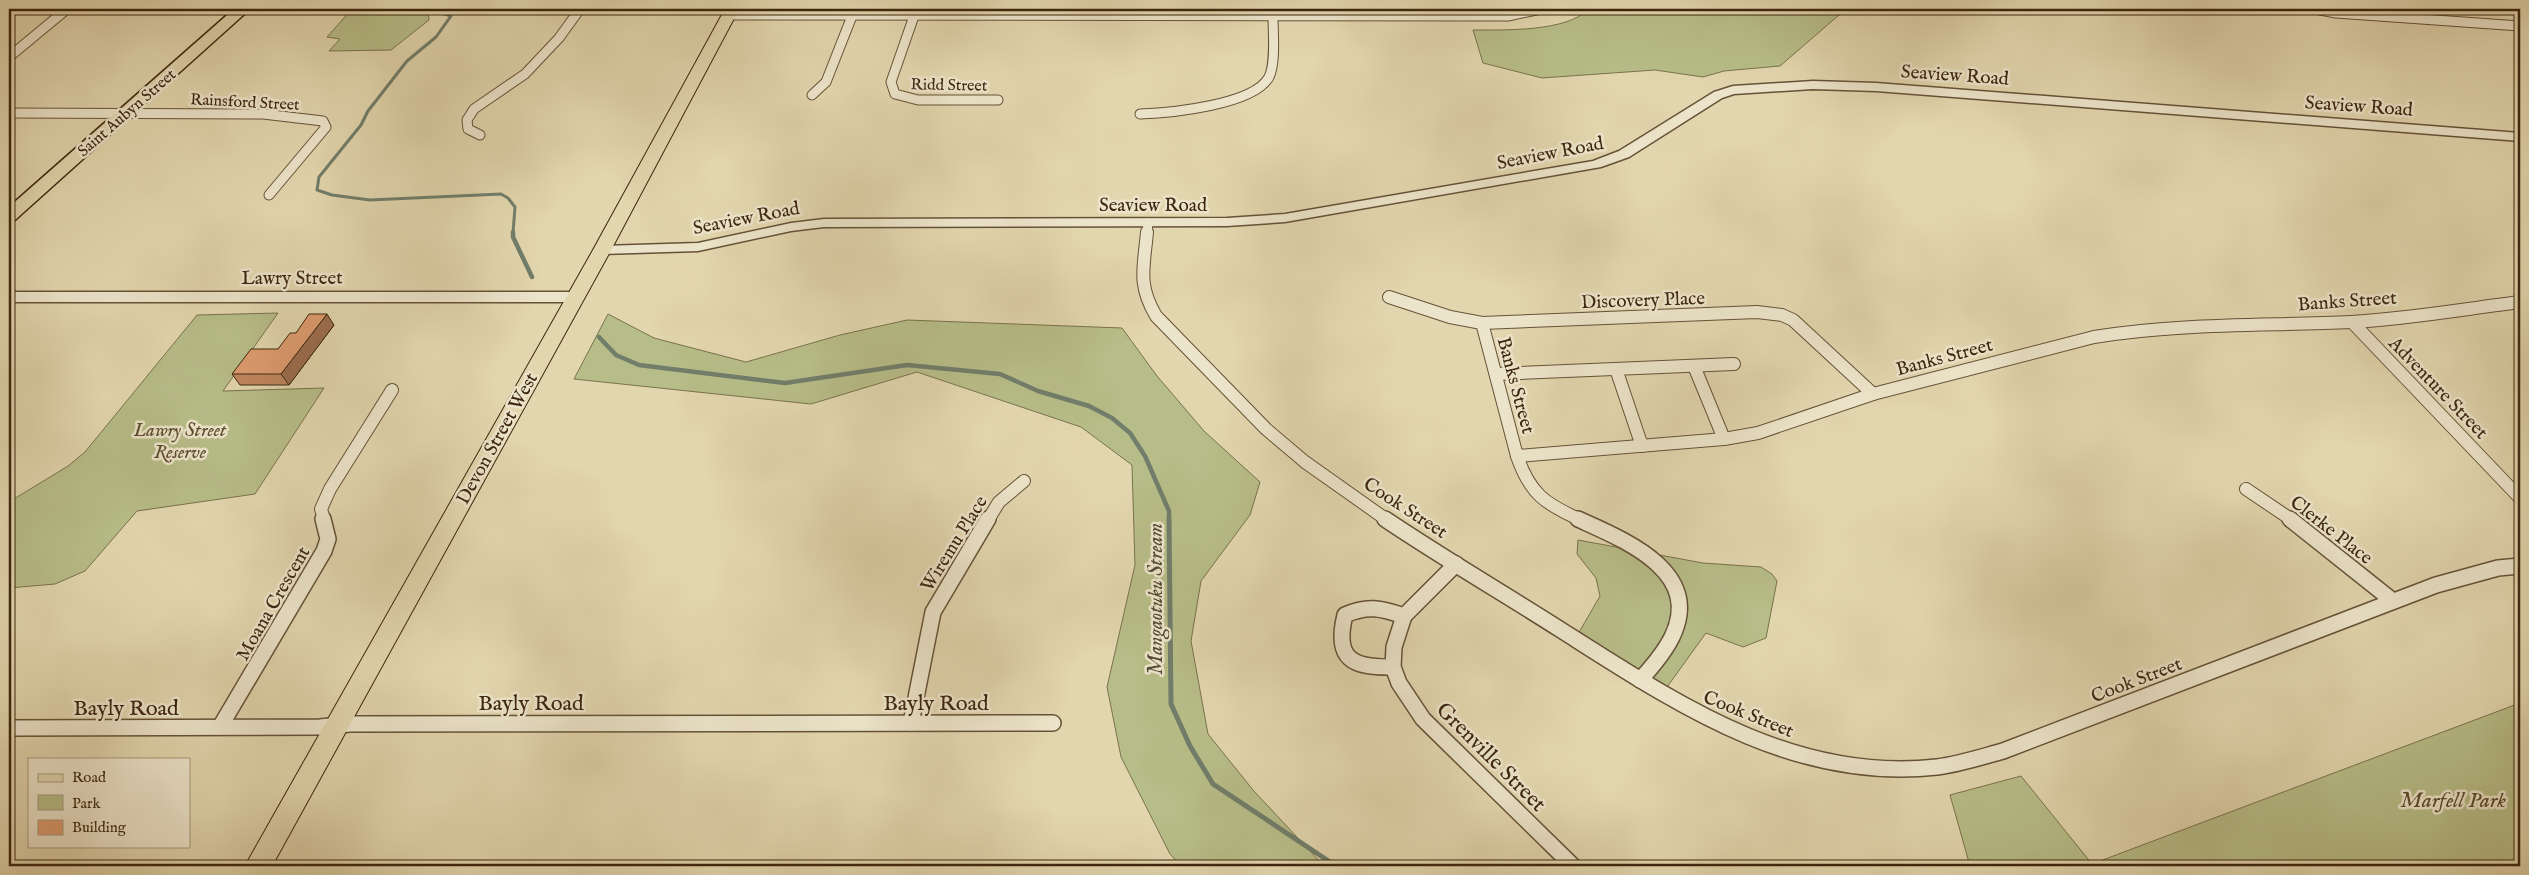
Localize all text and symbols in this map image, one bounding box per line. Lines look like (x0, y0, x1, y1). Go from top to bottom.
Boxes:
street label: Seaview Road (1900, 60, 2011, 92)
street label: Saint Aubyn Street (74, 65, 181, 162)
street label: Ridd Street (910, 75, 988, 97)
street label: Rainsford Street (190, 90, 301, 116)
street label: Seaview Road (2304, 91, 2415, 123)
street label: Seaview Road (1495, 132, 1607, 176)
street label: Seaview Road (1099, 194, 1208, 218)
street label: Seaview Road (691, 197, 803, 241)
street label: Lawry Street (241, 267, 343, 291)
street label: Discovery Place (1581, 287, 1706, 315)
street label: Banks Street (2297, 287, 2398, 317)
street label: Adventure Street (2382, 331, 2493, 445)
street label: Banks Street (1894, 333, 1996, 382)
street label: Banks Street (1491, 335, 1540, 437)
street label: Devon Street West (452, 368, 544, 509)
park label: Lawry Street Reserve (133, 419, 227, 465)
street label: Cook Street (1358, 473, 1452, 545)
street label: Wiremu Place (916, 491, 994, 597)
street label: Clerke Place (2285, 491, 2377, 571)
water label: Mangaotuku Stream (1144, 523, 1170, 675)
street label: Moana Crescent (231, 542, 316, 665)
street label: Cook Street (2088, 652, 2186, 709)
street label: Cook Street (1699, 686, 1797, 744)
street label: Bayly Road (478, 690, 584, 718)
street label: Bayly Road (883, 690, 989, 718)
street label: Bayly Road (73, 695, 179, 723)
street label: Grenville Street (1430, 696, 1552, 819)
legend (28, 758, 190, 848)
text: Road (72, 768, 107, 787)
park label: Marfell Park (2400, 787, 2506, 815)
text: Park (72, 794, 102, 813)
text: Building (72, 818, 127, 837)

